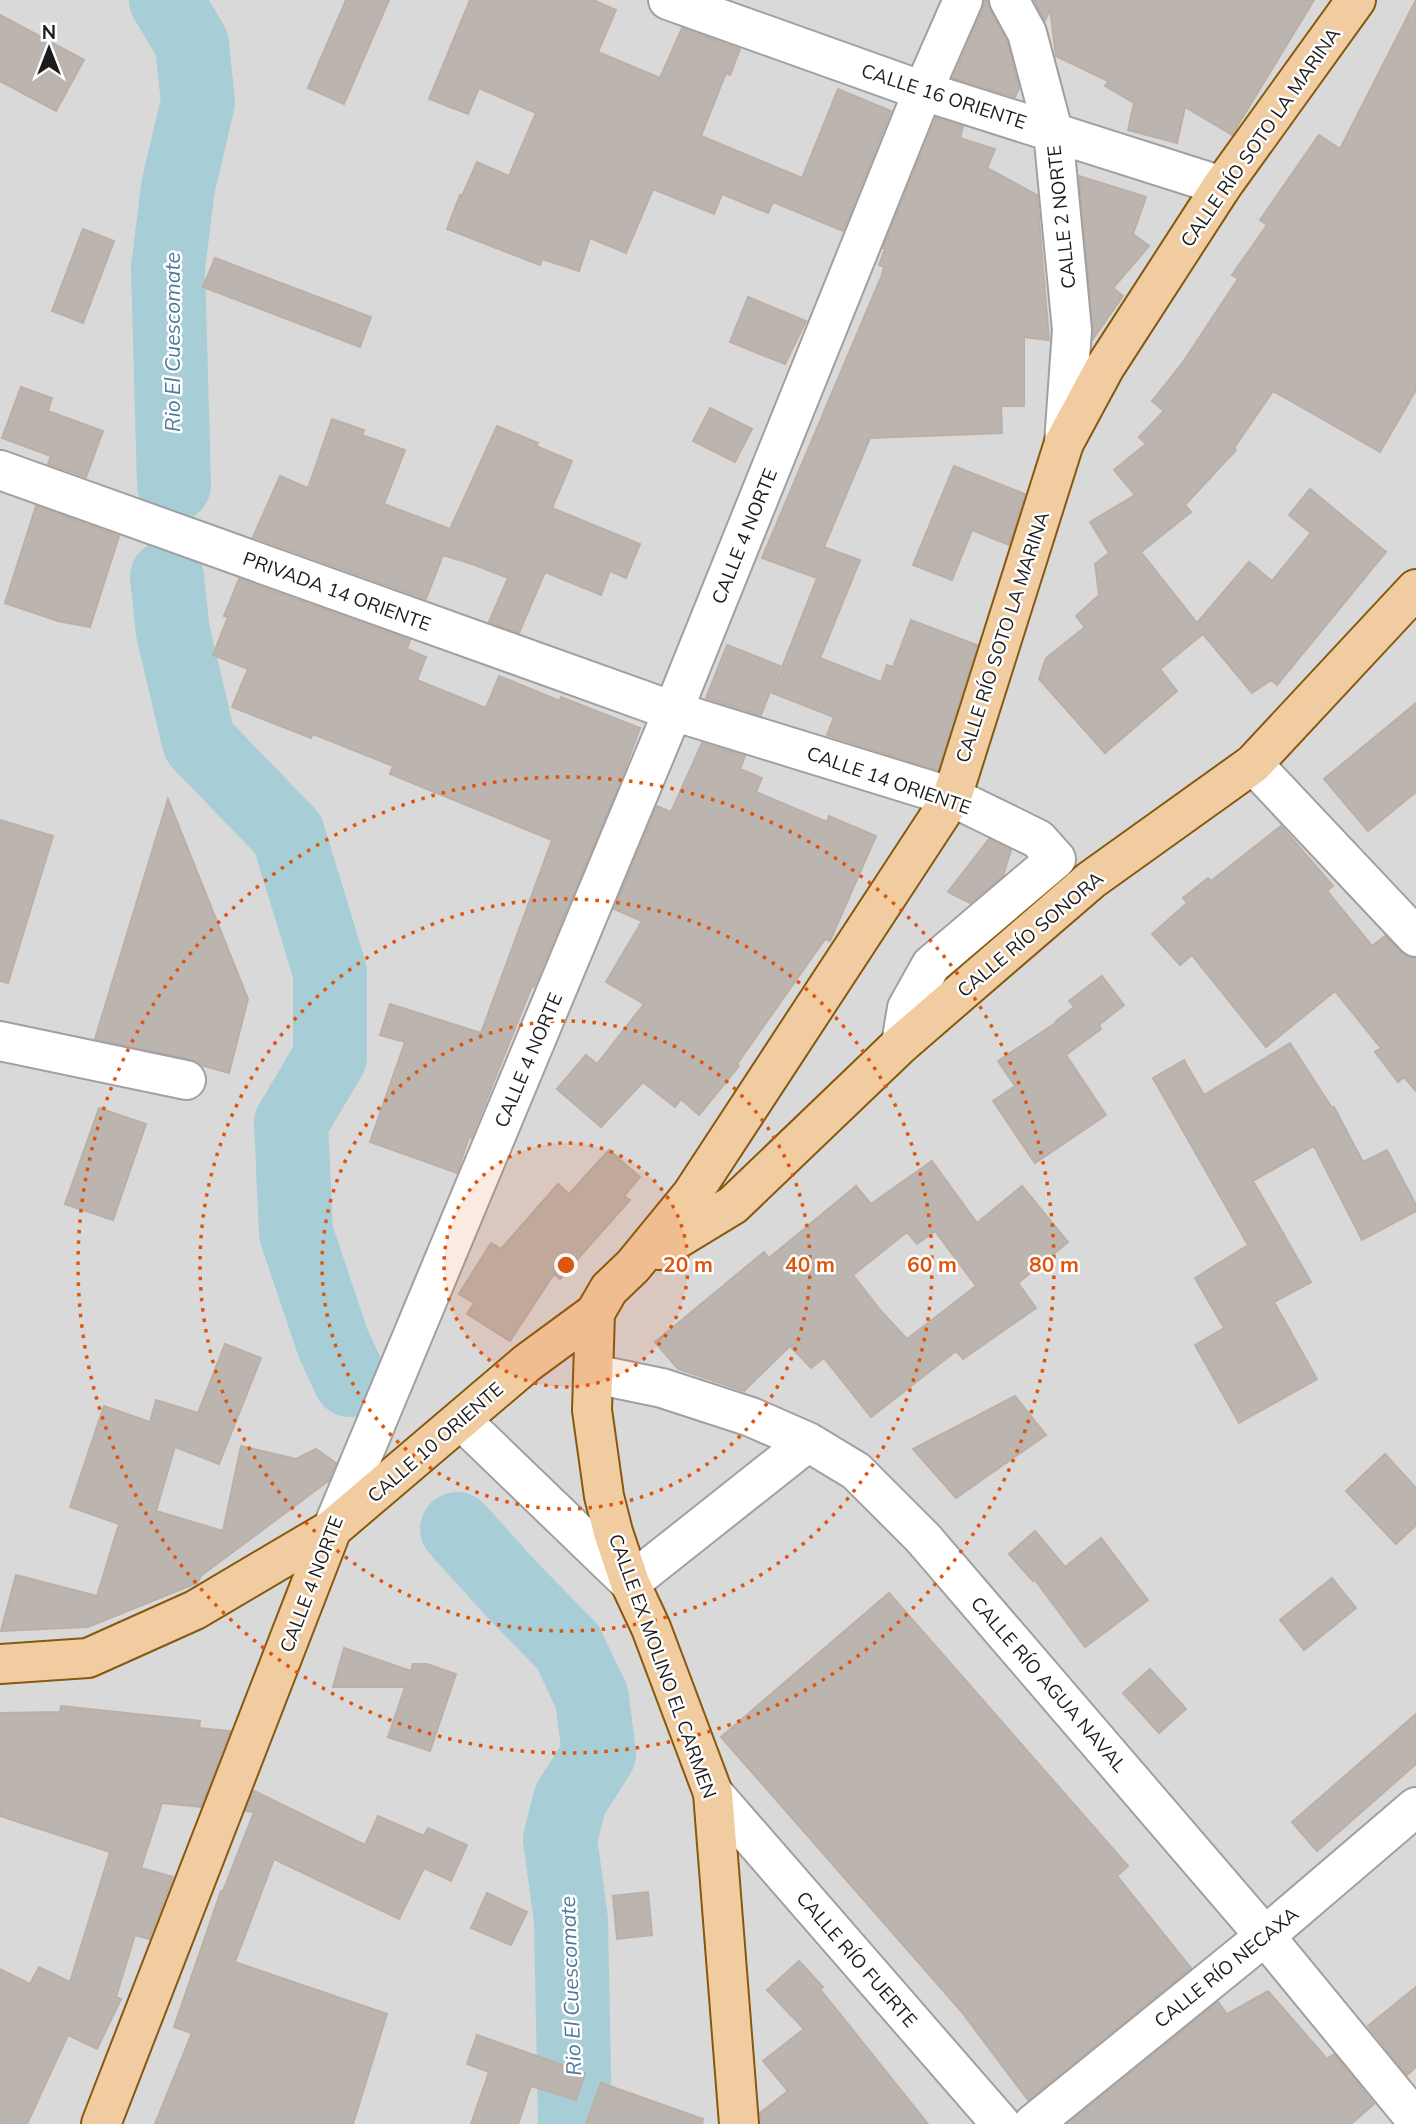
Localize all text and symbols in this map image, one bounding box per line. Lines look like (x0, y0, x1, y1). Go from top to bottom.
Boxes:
north arrow (14, 14, 84, 84)
text: N (42, 20, 56, 44)
street label: CALLE RÍO SOTO LA MARINA (1175, 23, 1345, 251)
street label: CALLE 16 ORIENTE (859, 58, 1029, 134)
street label: CALLE 2 NORTE (1042, 144, 1080, 290)
water label: Rio El Cuescomate (159, 252, 185, 432)
street label: CALLE 4 NORTE (706, 465, 782, 607)
street label: CALLE RÍO SOTO LA MARINA (950, 508, 1054, 766)
street label: PRIVADA 14 ORIENTE (240, 546, 434, 636)
street label: CALLE 14 ORIENTE (804, 741, 974, 819)
street label: CALLE RÍO SONORA (952, 866, 1108, 1002)
street label: CALLE 4 NORTE (489, 989, 567, 1131)
text: 20 m (663, 1251, 713, 1277)
text: 40 m (785, 1251, 835, 1277)
text: 60 m (907, 1251, 957, 1277)
text: 80 m (1029, 1251, 1079, 1277)
centre of rings (554, 1253, 578, 1277)
street label: CALLE 10 ORIENTE (362, 1377, 508, 1507)
street label: CALLE 4 NORTE (274, 1512, 348, 1656)
street label: CALLE EX MOLINO EL CARMEN (604, 1530, 722, 1802)
street label: CALLE RÍO AGUA NAVAL (966, 1591, 1132, 1777)
street label: CALLE RÍO FUERTE (791, 1886, 923, 2032)
water label: Rio El Cuescomate (554, 1896, 586, 2076)
street label: CALLE RÍO NECAXA (1149, 1901, 1303, 2033)

